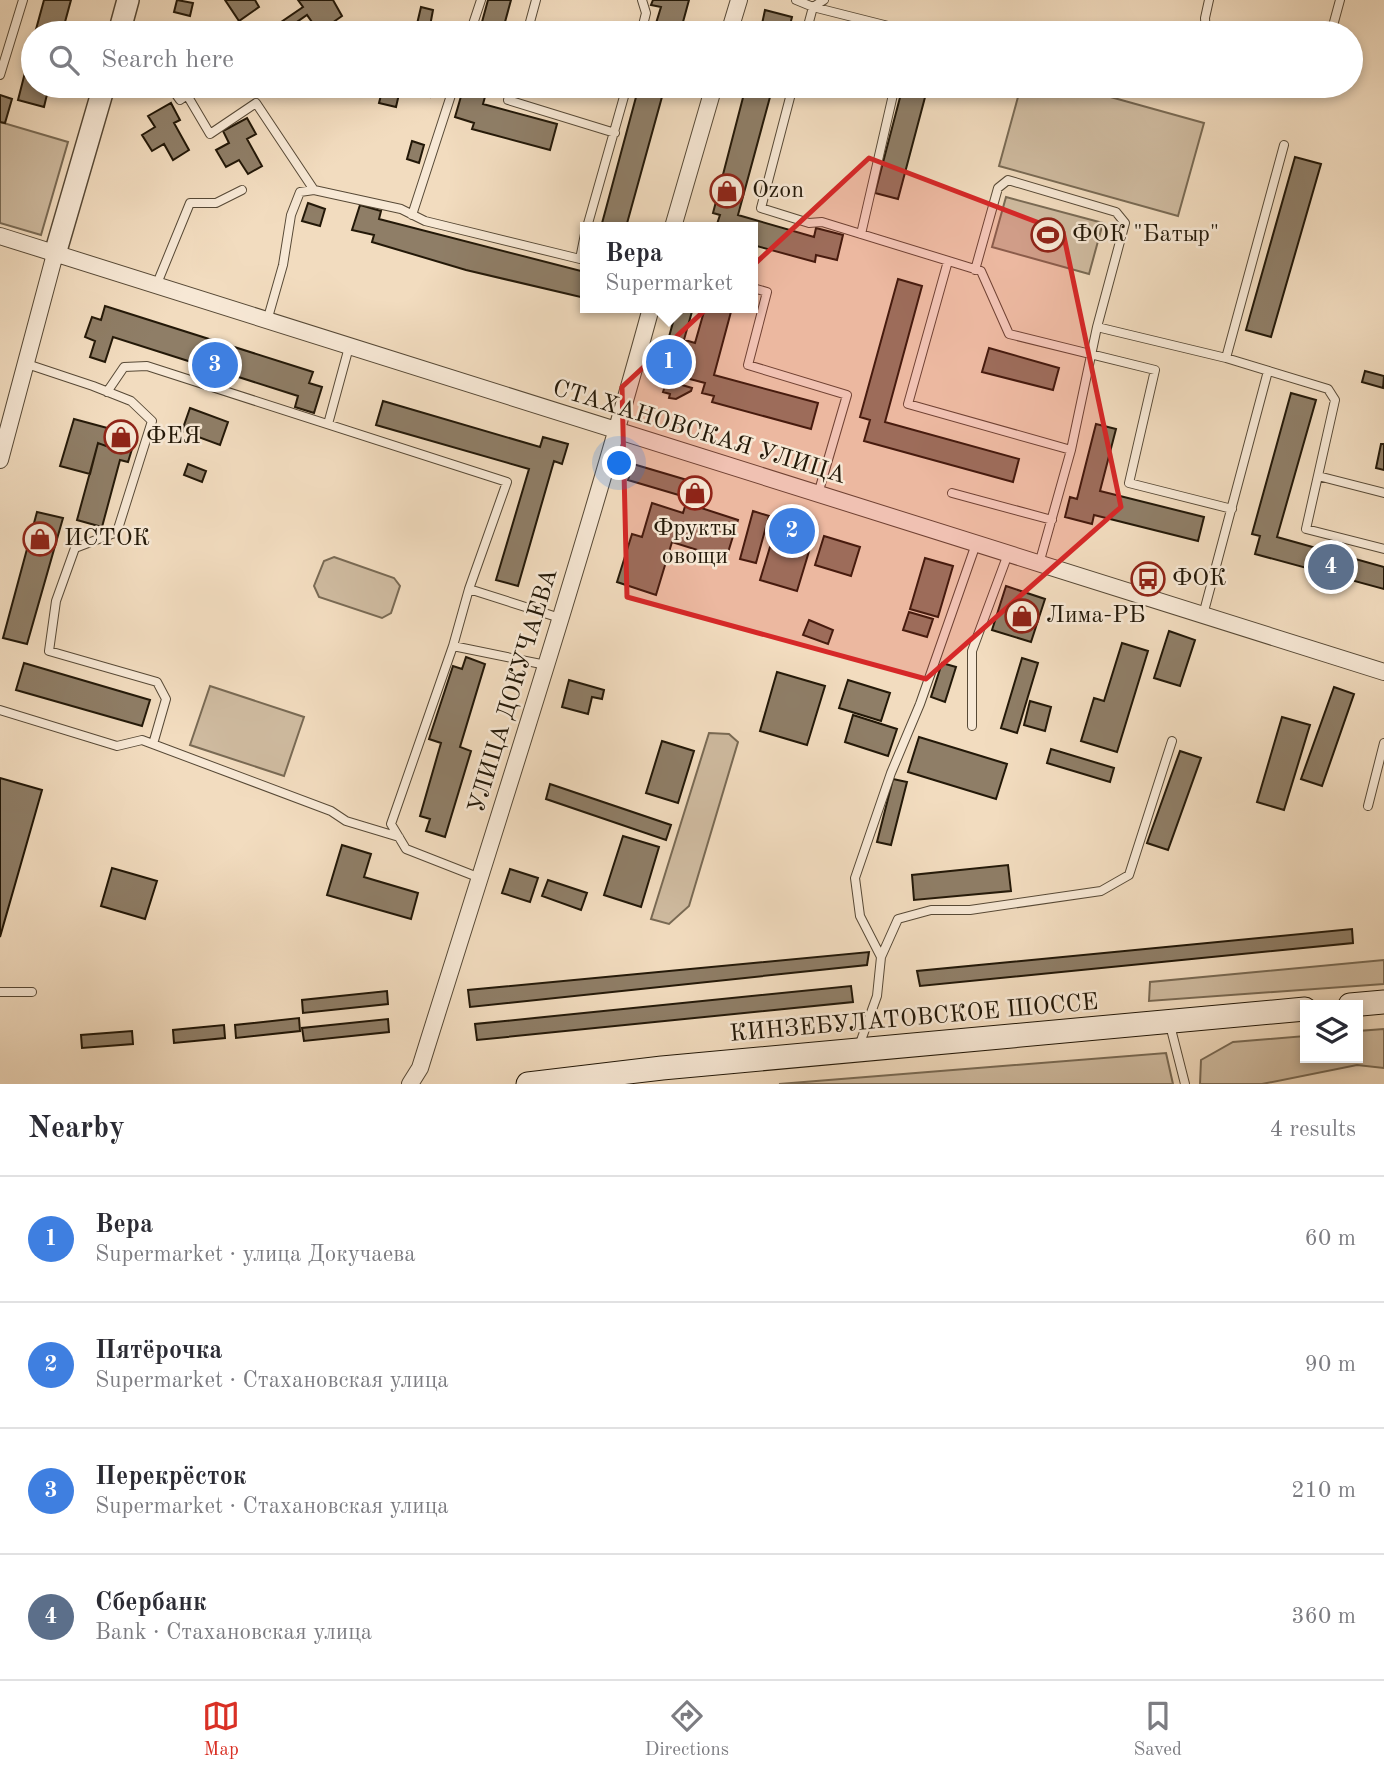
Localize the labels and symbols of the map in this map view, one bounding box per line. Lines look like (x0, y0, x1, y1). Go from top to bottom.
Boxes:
shop icon: Ozon (708, 172, 746, 210)
place label: Ozon (752, 179, 804, 203)
sports icon: ФОК "Батыр" (1029, 216, 1067, 254)
place label: ФОК "Батыр" (1072, 223, 1219, 247)
pin: 1 (646, 336, 692, 388)
pin: 3 (192, 339, 238, 391)
street label: СТАХАНОВСКАЯ УЛИЦА (550, 377, 848, 489)
shop icon: ФЕЯ (102, 418, 140, 456)
place label: ФЕЯ (146, 425, 201, 449)
your location (602, 446, 636, 480)
shop icon: Фрукты овощи (676, 474, 714, 512)
pin: 2 (769, 505, 815, 557)
place label: Фрукты овощи (653, 517, 737, 569)
shop icon: ИСТОК (21, 520, 59, 558)
place label: ИСТОК (64, 527, 150, 551)
pin: 4 (1308, 541, 1354, 593)
bus stop icon: ФОК (1129, 560, 1167, 598)
street label: УЛИЦА ДОКУЧАЕВА (465, 566, 563, 816)
place label: ФОК (1172, 567, 1226, 591)
shop icon: Лима-РБ (1003, 597, 1041, 635)
place label: Лима-РБ (1046, 604, 1145, 628)
street label: КИНЗЕБУЛАТОВСКОЕ ШОССЕ (729, 991, 1099, 1047)

